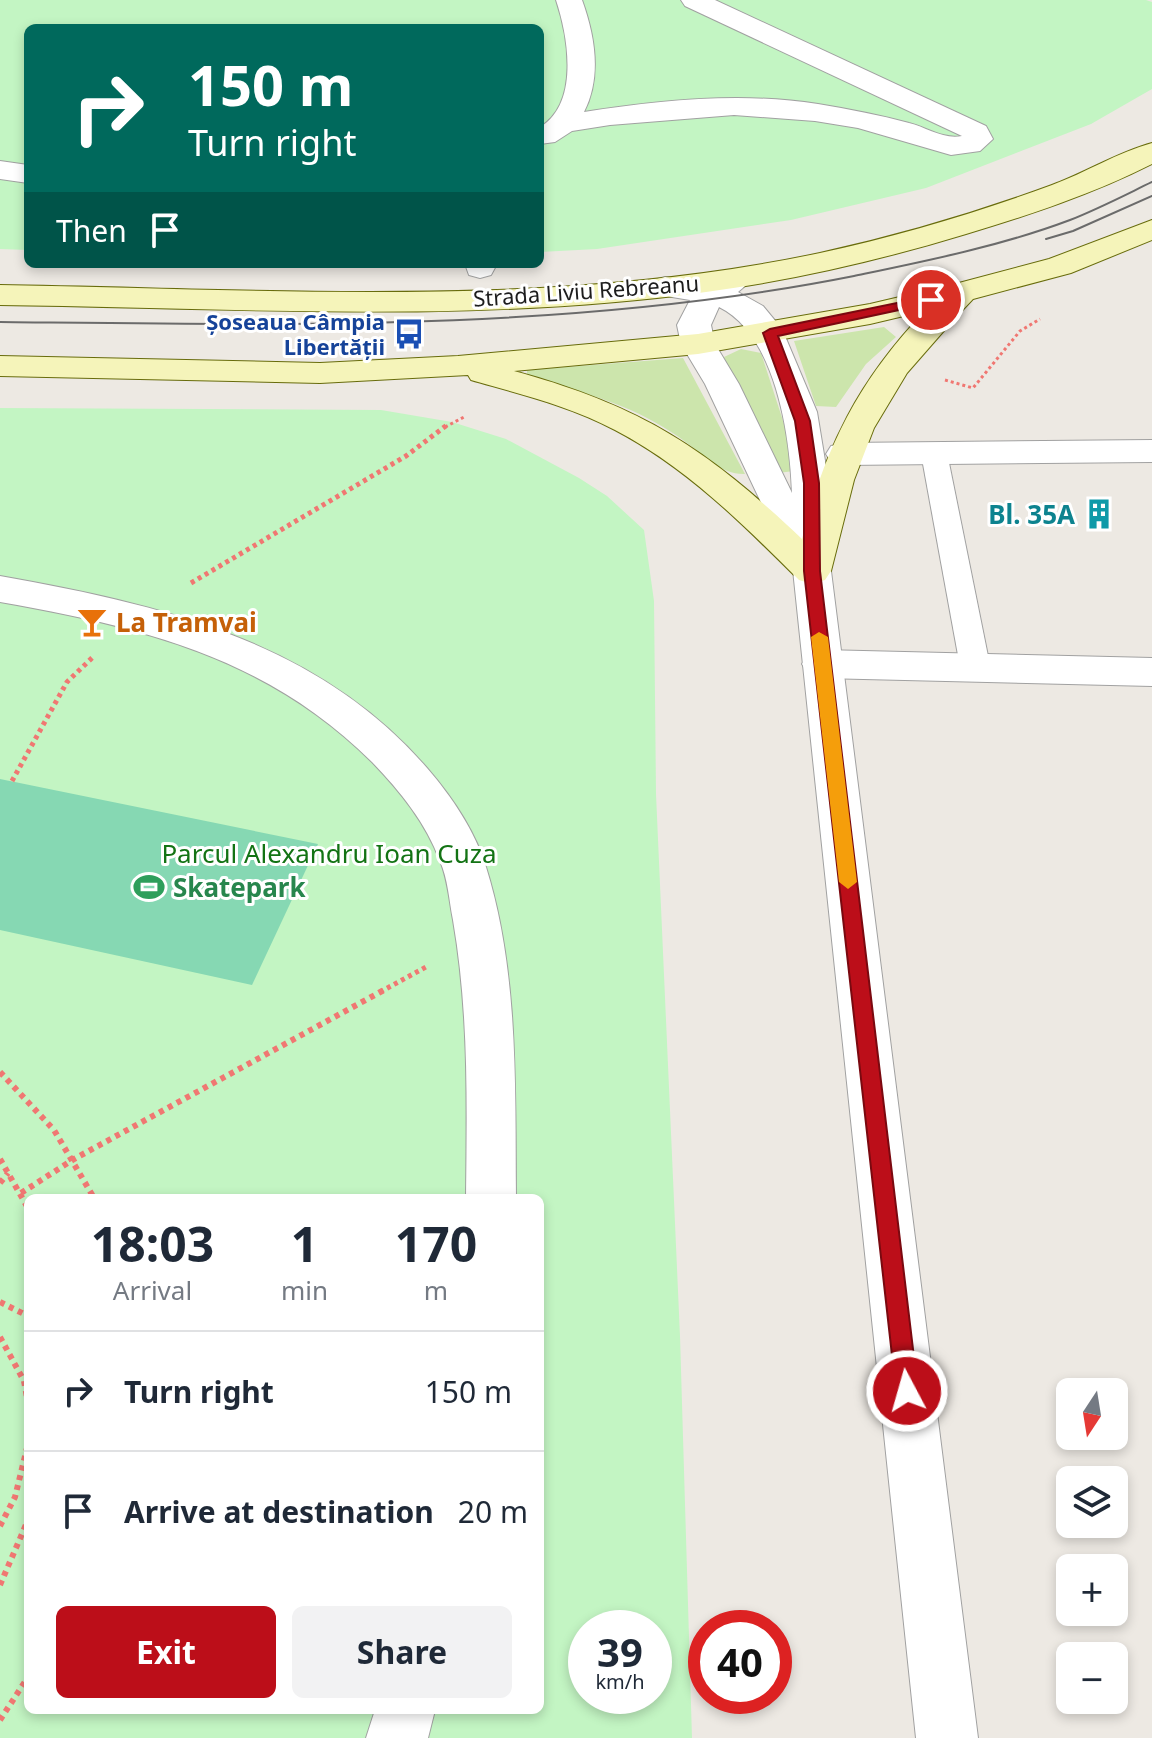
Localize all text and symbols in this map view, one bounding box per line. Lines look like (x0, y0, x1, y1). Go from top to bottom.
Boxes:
text: 150 m (188, 46, 353, 122)
icon: right (56, 56, 160, 160)
text: Turn right (188, 118, 356, 167)
icon: arrive (143, 208, 187, 252)
text: Then (56, 210, 127, 251)
pin (897, 266, 965, 334)
street label: Strada Liviu Rebreanu (472, 267, 700, 313)
icon: arrive (909, 278, 953, 322)
place label: Șoseaua Câmpia Libertății (206, 306, 385, 361)
bus stop icon: Șoseaua Câmpia Libertății (392, 317, 426, 351)
place label: Bl. 35A (988, 496, 1075, 532)
building icon: Bl. 35A (1082, 497, 1116, 531)
place label: La Tramvai (116, 604, 257, 640)
bar icon: La Tramvai (75, 605, 109, 639)
park label: Parcul Alexandru Ioan Cuza (161, 835, 497, 871)
place label: Skatepark (173, 869, 306, 905)
sports icon: Skatepark (132, 870, 166, 904)
text: 18:03 (91, 1211, 214, 1276)
text: 1 (291, 1211, 318, 1276)
text: 170 (395, 1211, 477, 1276)
text: Arrival (113, 1272, 192, 1308)
text: min (281, 1272, 328, 1308)
text: m (424, 1272, 448, 1308)
position arrow (865, 1349, 949, 1433)
icon: right (56, 1369, 100, 1413)
text: Turn right (124, 1371, 274, 1412)
text: 150 m (425, 1371, 512, 1412)
north arrow (1056, 1378, 1128, 1450)
map controls (1056, 1378, 1128, 1714)
button: layers (1056, 1466, 1128, 1538)
icon: arrive (56, 1489, 100, 1533)
text: Arrive at destination (124, 1491, 434, 1532)
text: 20 m (458, 1491, 528, 1532)
button: + (1056, 1554, 1128, 1626)
button: Exit (56, 1606, 276, 1698)
button: Share (292, 1606, 512, 1698)
speed limit sign: 40 (688, 1610, 792, 1714)
text: 39 (597, 1624, 643, 1679)
button: − (1056, 1642, 1128, 1714)
text: km/h (595, 1668, 645, 1695)

